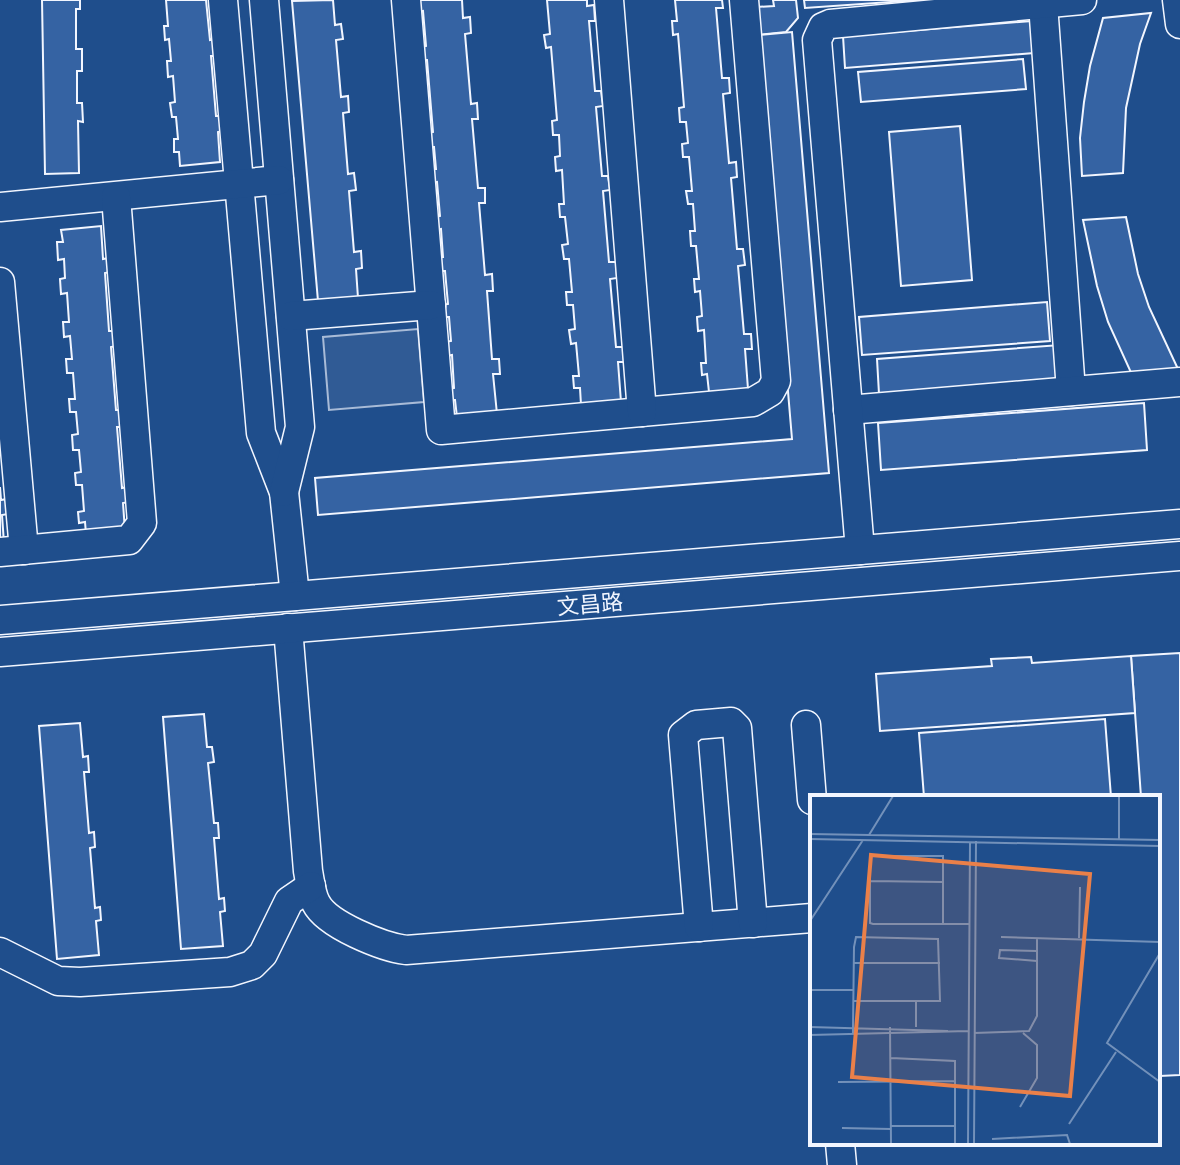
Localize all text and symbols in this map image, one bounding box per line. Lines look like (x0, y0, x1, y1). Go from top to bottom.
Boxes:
street label: 文昌路 (556, 588, 624, 621)
inset map (810, 795, 1160, 1145)

